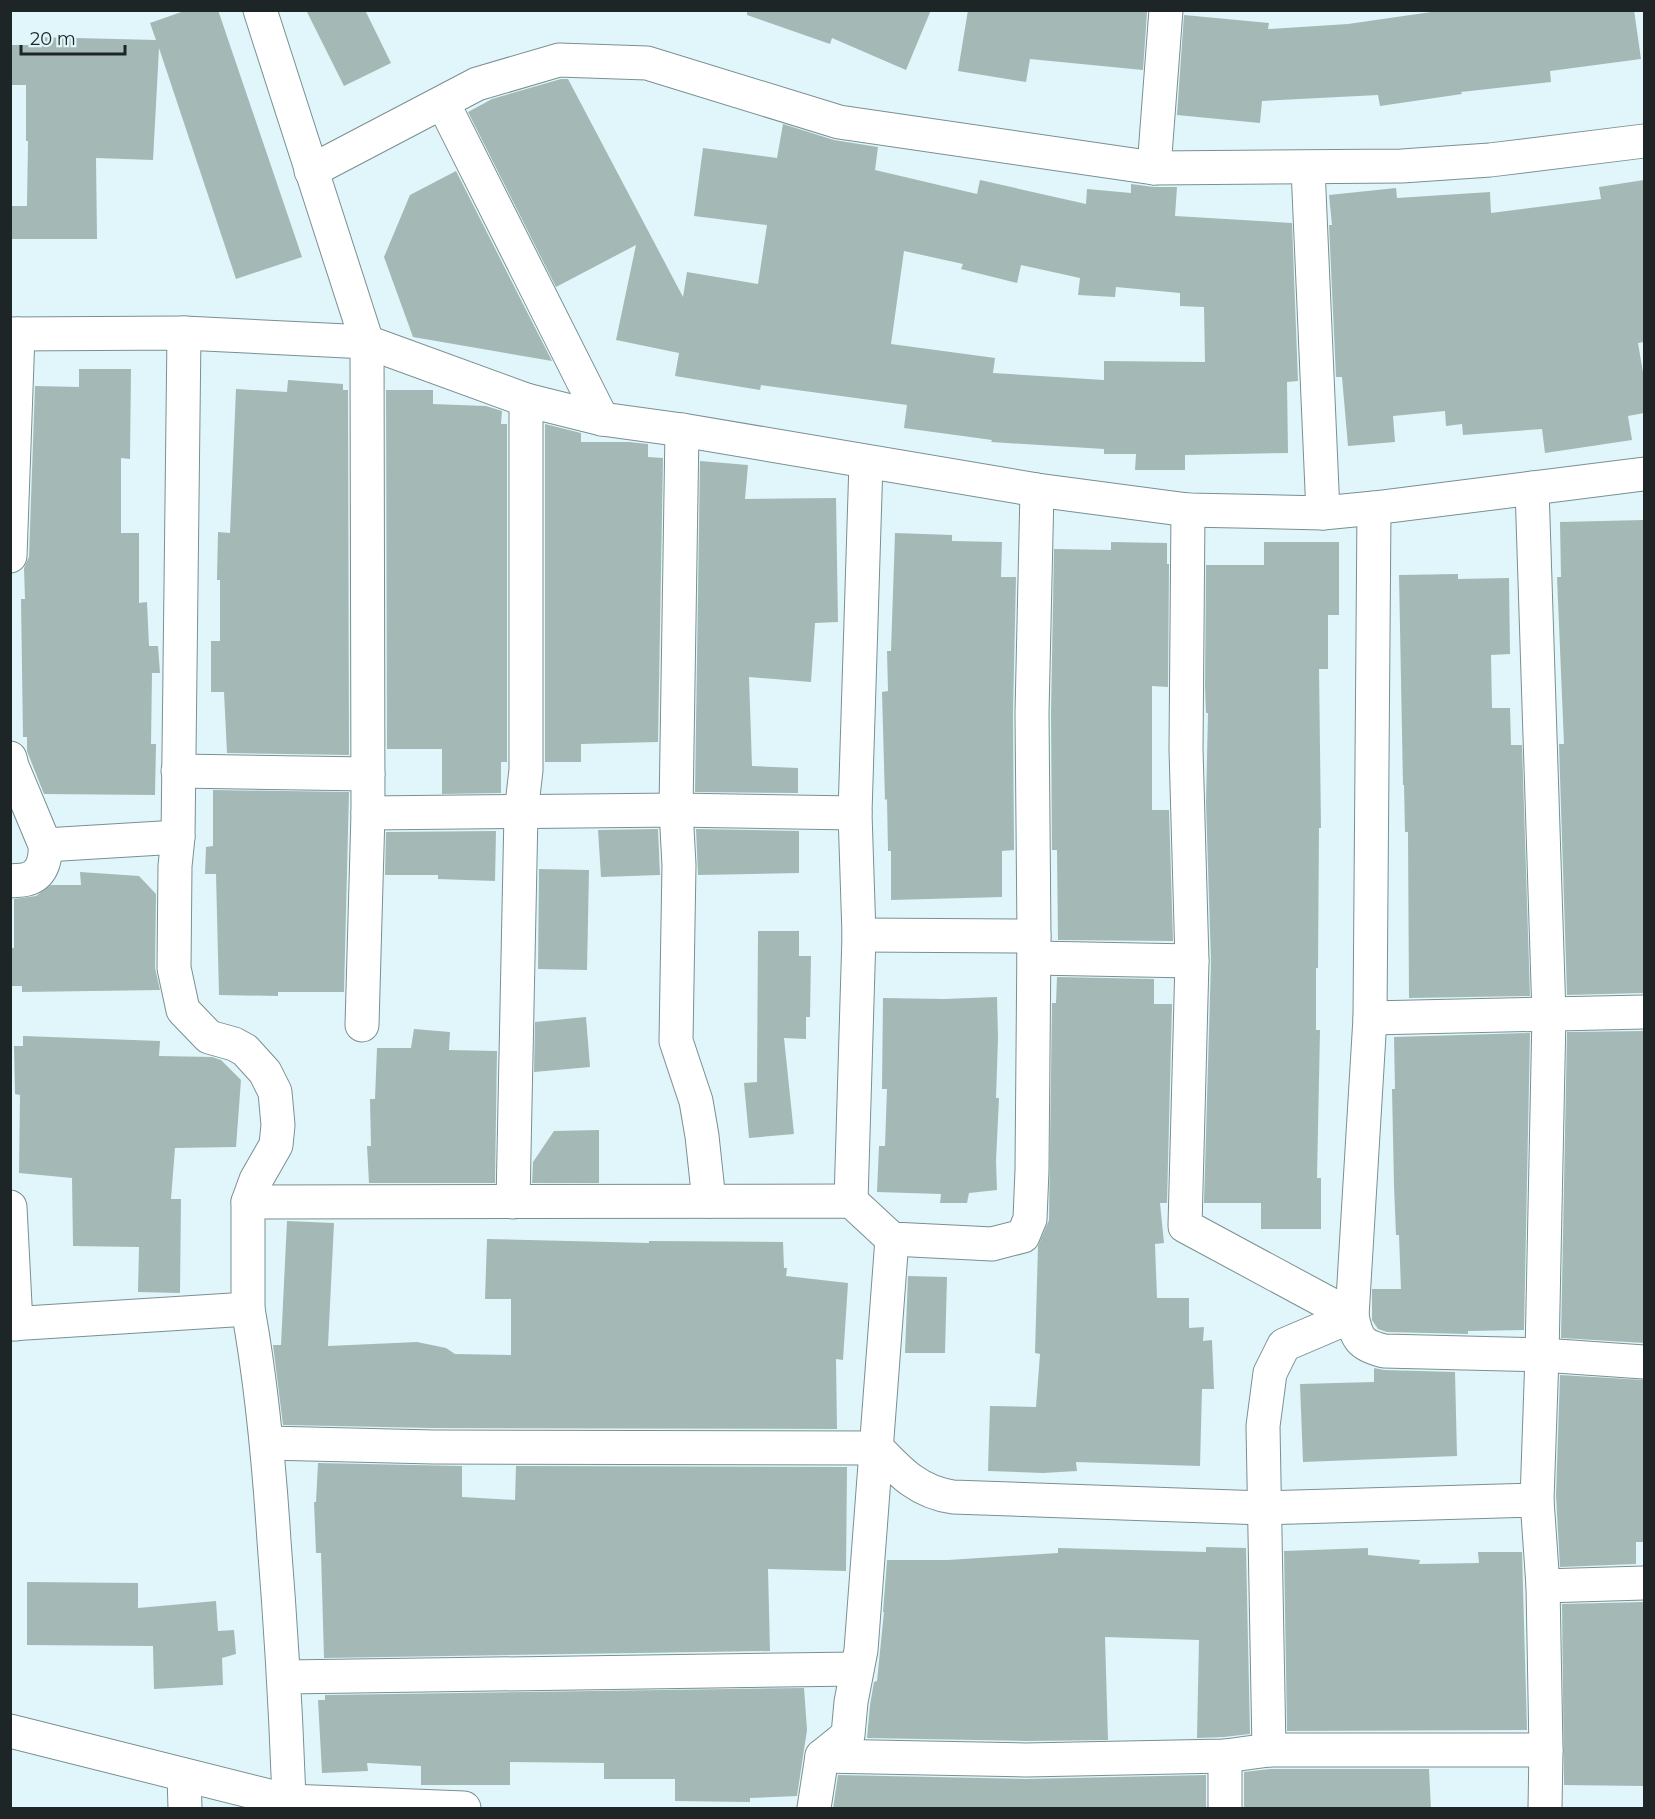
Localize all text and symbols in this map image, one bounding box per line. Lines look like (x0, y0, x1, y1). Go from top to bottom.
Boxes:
scale bar (21, 18, 124, 56)
text: 20 m (30, 28, 76, 50)

